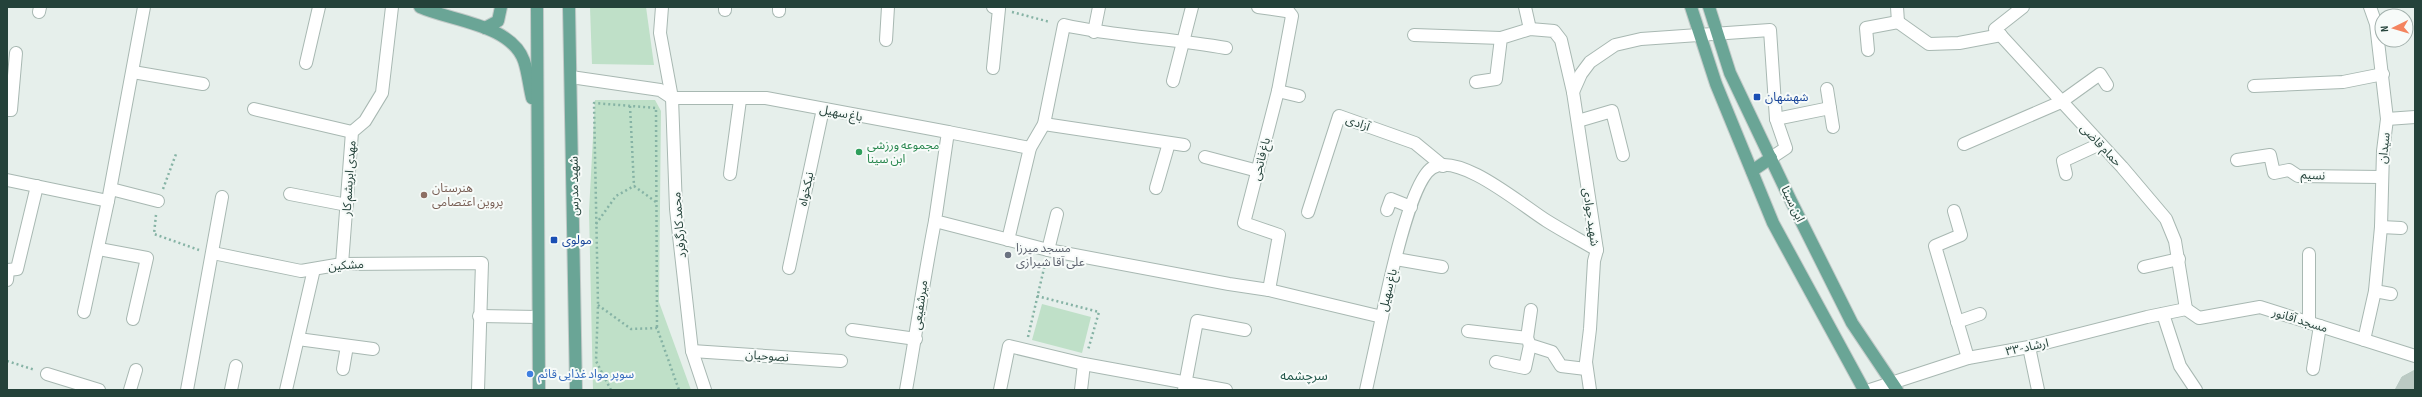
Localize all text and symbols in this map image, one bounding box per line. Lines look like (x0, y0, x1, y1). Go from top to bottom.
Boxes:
north arrow (2374, 8, 2414, 48)
text: N (2378, 25, 2391, 32)
place label: شهشهان (1765, 90, 1809, 105)
marker: شهشهان (1752, 92, 1762, 102)
street label: باغ سهیل (818, 102, 864, 126)
street label: آزادی (1344, 112, 1372, 135)
street label: حمام قاضی (2076, 121, 2125, 171)
street label: سیدان (2375, 132, 2394, 164)
street label: باغ فاتحی (1249, 136, 1275, 182)
place label: مجموعه ورزشی ابن سینا (867, 138, 939, 167)
street label: مهدی ابریشم کار (339, 140, 361, 217)
marker: مجموعه ورزشی ابن سینا (854, 147, 864, 157)
street label: شهید مدرس (566, 156, 583, 216)
street label: نسیم (2300, 167, 2326, 185)
street label: نیکخواه (796, 171, 817, 208)
place label: هنرستان پروین اعتصامی (432, 181, 503, 210)
street label: ابن سینا (1777, 184, 1808, 225)
street label: شهید جوادی (1579, 187, 1602, 247)
marker: هنرستان پروین اعتصامی (419, 190, 429, 200)
street label: محمد کارگرفرد (669, 191, 690, 259)
place label: مولوی (562, 233, 592, 248)
marker: مولوی (549, 235, 559, 245)
place label: مسجد میرزا علی آقا شیرازی (1016, 241, 1085, 270)
marker: مسجد میرزا علی آقا شیرازی (1003, 250, 1013, 260)
street label: مشکین (328, 257, 364, 274)
street label: باغ سهیل (1376, 267, 1402, 313)
street label: میرشفیعی (910, 279, 931, 331)
street label: مسجد آقانور (2269, 305, 2330, 336)
street label: ۳۳-ارشاد (2004, 336, 2050, 359)
street label: نصوحیان (745, 347, 789, 365)
place label: سوپر مواد غذایی قائم (538, 367, 634, 383)
district label: سرچشمه (1280, 368, 1328, 385)
marker: سوپر مواد غذایی قائم (525, 369, 535, 379)

